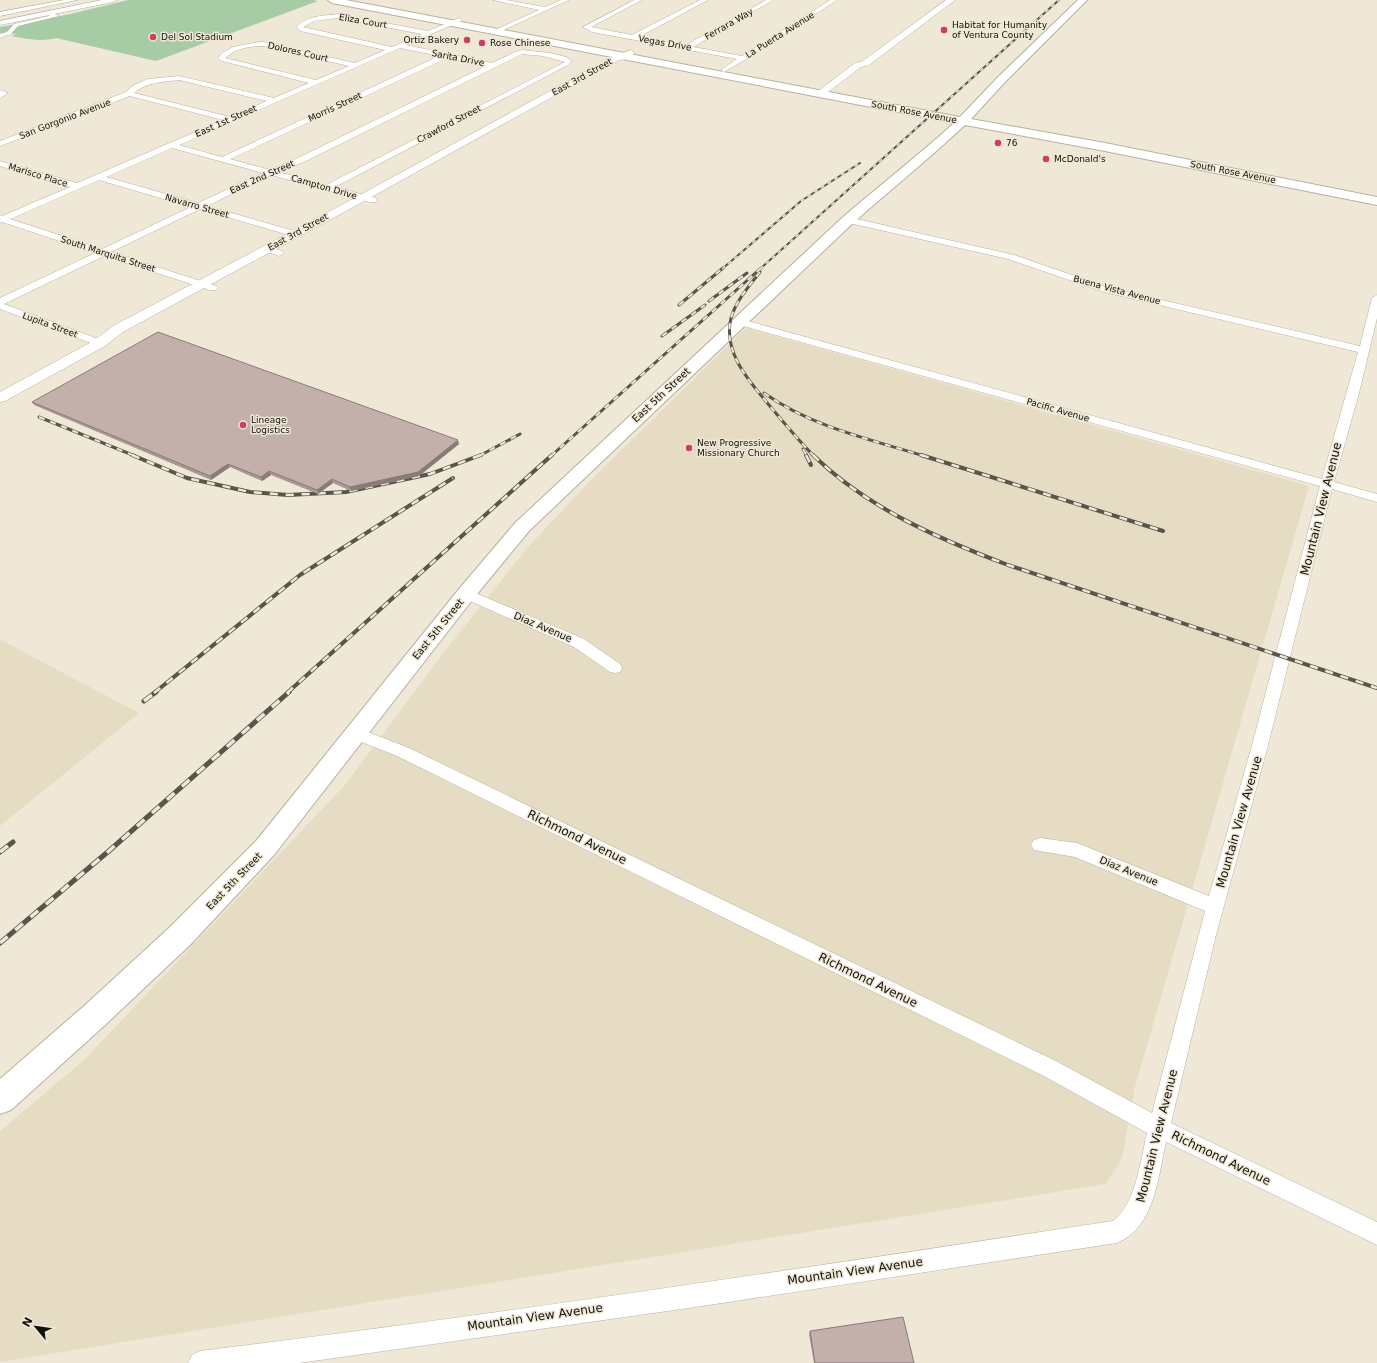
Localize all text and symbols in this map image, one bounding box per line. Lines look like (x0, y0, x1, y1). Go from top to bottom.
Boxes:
street label: Ferrara Way (703, 6, 756, 42)
street label: La Puerta Avenue (744, 10, 817, 60)
street label: Eliza Court (338, 12, 388, 30)
place label: Habitat for Humanity of Ventura County (952, 20, 1048, 40)
marker: Habitat for Humanity of Ventura County (939, 25, 949, 35)
marker: Del Sol Stadium (148, 32, 158, 42)
place label: Del Sol Stadium (161, 32, 233, 42)
street label: Vegas Drive (638, 33, 693, 53)
place label: Ortiz Bakery (403, 35, 460, 45)
marker: Ortiz Bakery (462, 35, 472, 45)
marker: Rose Chinese (477, 38, 487, 48)
place label: Rose Chinese (490, 38, 551, 48)
street label: Dolores Court (267, 40, 330, 64)
street label: Sarita Drive (431, 48, 486, 68)
street label: East 3rd Street (550, 56, 614, 98)
street label: Morris Street (307, 90, 364, 124)
street label: San Gorgonio Avenue (18, 97, 113, 141)
street label: South Rose Avenue (870, 99, 958, 125)
street label: East 1st Street (194, 103, 259, 139)
street label: Crawford Street (415, 103, 483, 145)
marker: 76 (993, 138, 1003, 148)
place label: 76 (1006, 138, 1018, 148)
marker: McDonald's (1041, 154, 1051, 164)
place label: McDonald's (1054, 154, 1106, 164)
street label: East 2nd Street (228, 158, 296, 196)
street label: South Rose Avenue (1189, 159, 1277, 185)
street label: Marisco Place (7, 161, 69, 189)
street label: Campton Drive (290, 173, 358, 201)
street label: Navarro Street (164, 192, 230, 220)
street label: East 3rd Street (266, 211, 330, 253)
street label: South Marquita Street (59, 234, 157, 274)
street label: Buena Vista Avenue (1072, 274, 1162, 307)
street label: Lupita Street (21, 310, 79, 340)
street label: East 5th Street (630, 365, 692, 425)
street label: Pacific Avenue (1025, 396, 1091, 424)
place label: Lineage Logistics (251, 415, 290, 435)
marker: Lineage Logistics (238, 420, 248, 430)
place label: New Progressive Missionary Church (697, 438, 780, 458)
street label: Mountain View Avenue (1298, 441, 1344, 577)
marker: New Progressive Missionary Church (684, 443, 694, 453)
street label: East 5th Street (410, 596, 466, 662)
street label: Diaz Avenue (512, 610, 574, 644)
street label: Mountain View Avenue (1213, 754, 1265, 890)
street label: Richmond Avenue (525, 807, 629, 867)
street label: East 5th Street (204, 850, 264, 912)
street label: Diaz Avenue (1098, 854, 1160, 888)
street label: Richmond Avenue (816, 950, 920, 1010)
street label: Mountain View Avenue (1134, 1068, 1180, 1204)
street label: Richmond Avenue (1169, 1128, 1273, 1188)
street label: Mountain View Avenue (786, 1255, 924, 1287)
street label: Mountain View Avenue (466, 1301, 604, 1333)
north arrow (16, 1307, 56, 1347)
text: N (20, 1315, 36, 1330)

